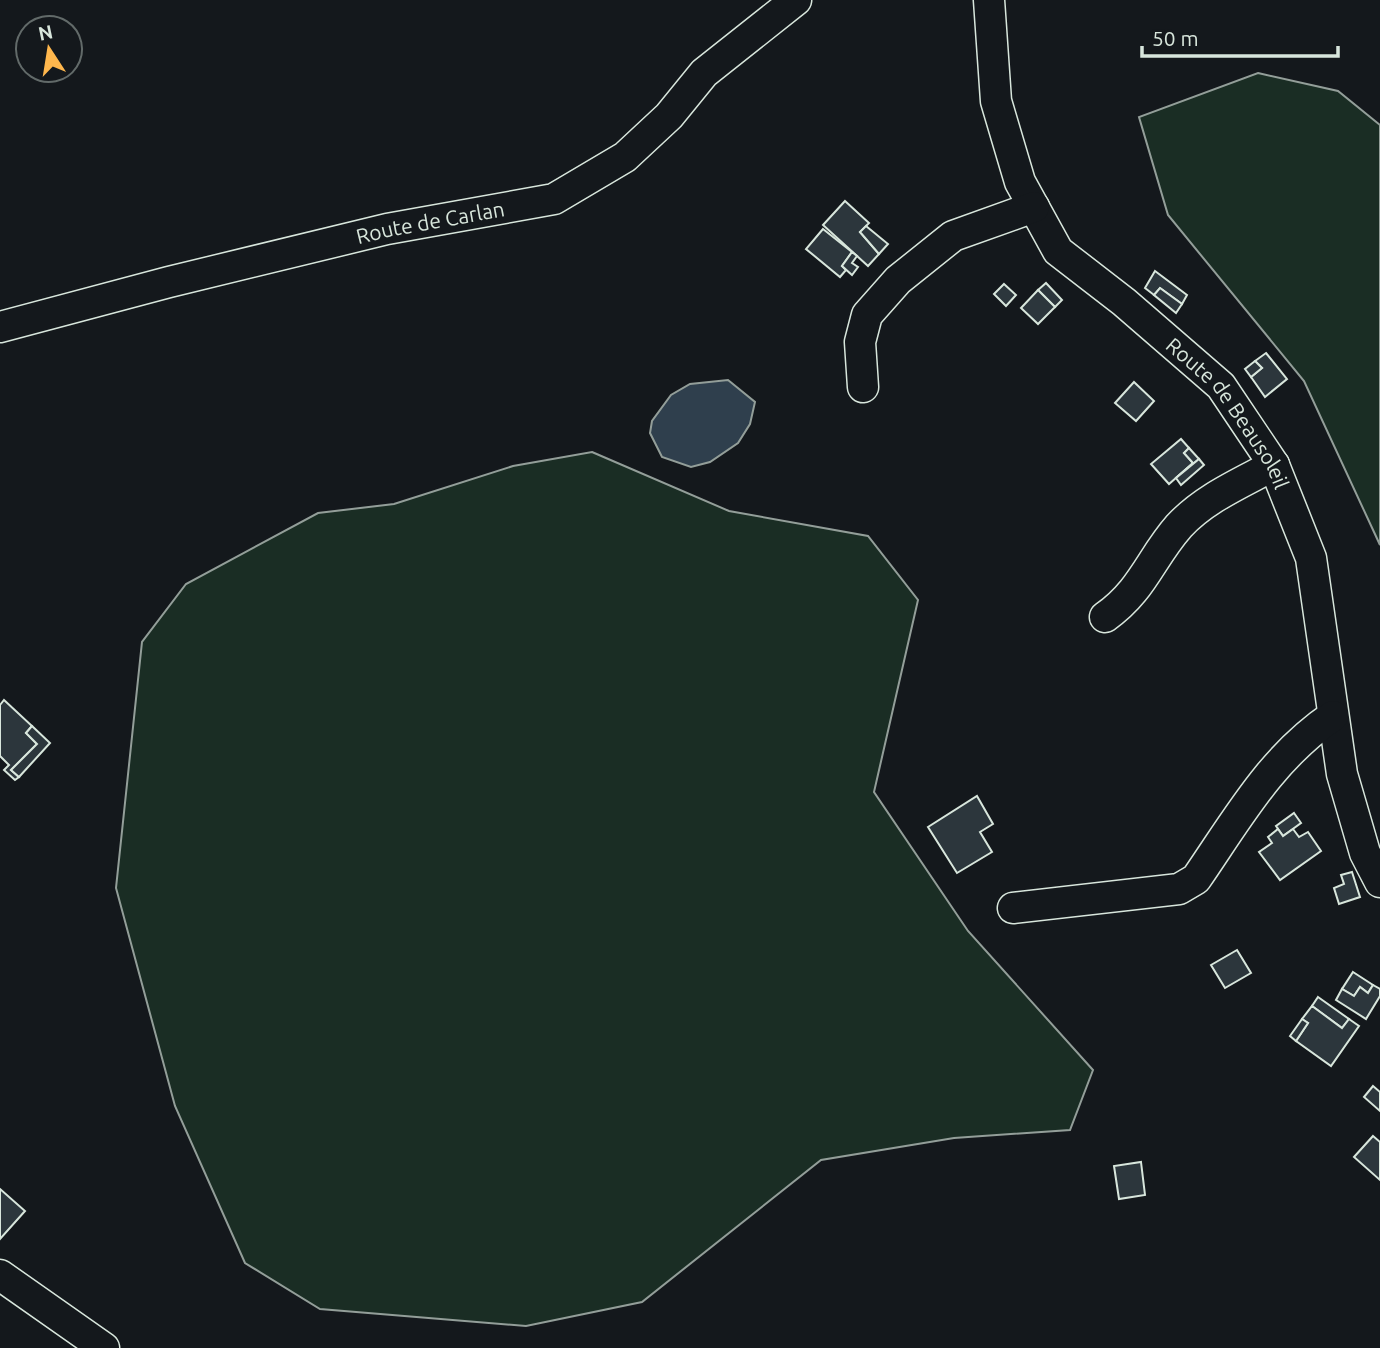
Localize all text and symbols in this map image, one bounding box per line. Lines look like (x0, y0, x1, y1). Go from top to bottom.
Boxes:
north arrow (14, 14, 84, 84)
scale bar (1142, 14, 1338, 58)
text: N (36, 20, 55, 45)
text: 50 m (1152, 26, 1199, 50)
street label: Route de Carlan (353, 196, 506, 248)
street label: Route de Beausoleil (1162, 332, 1294, 492)

